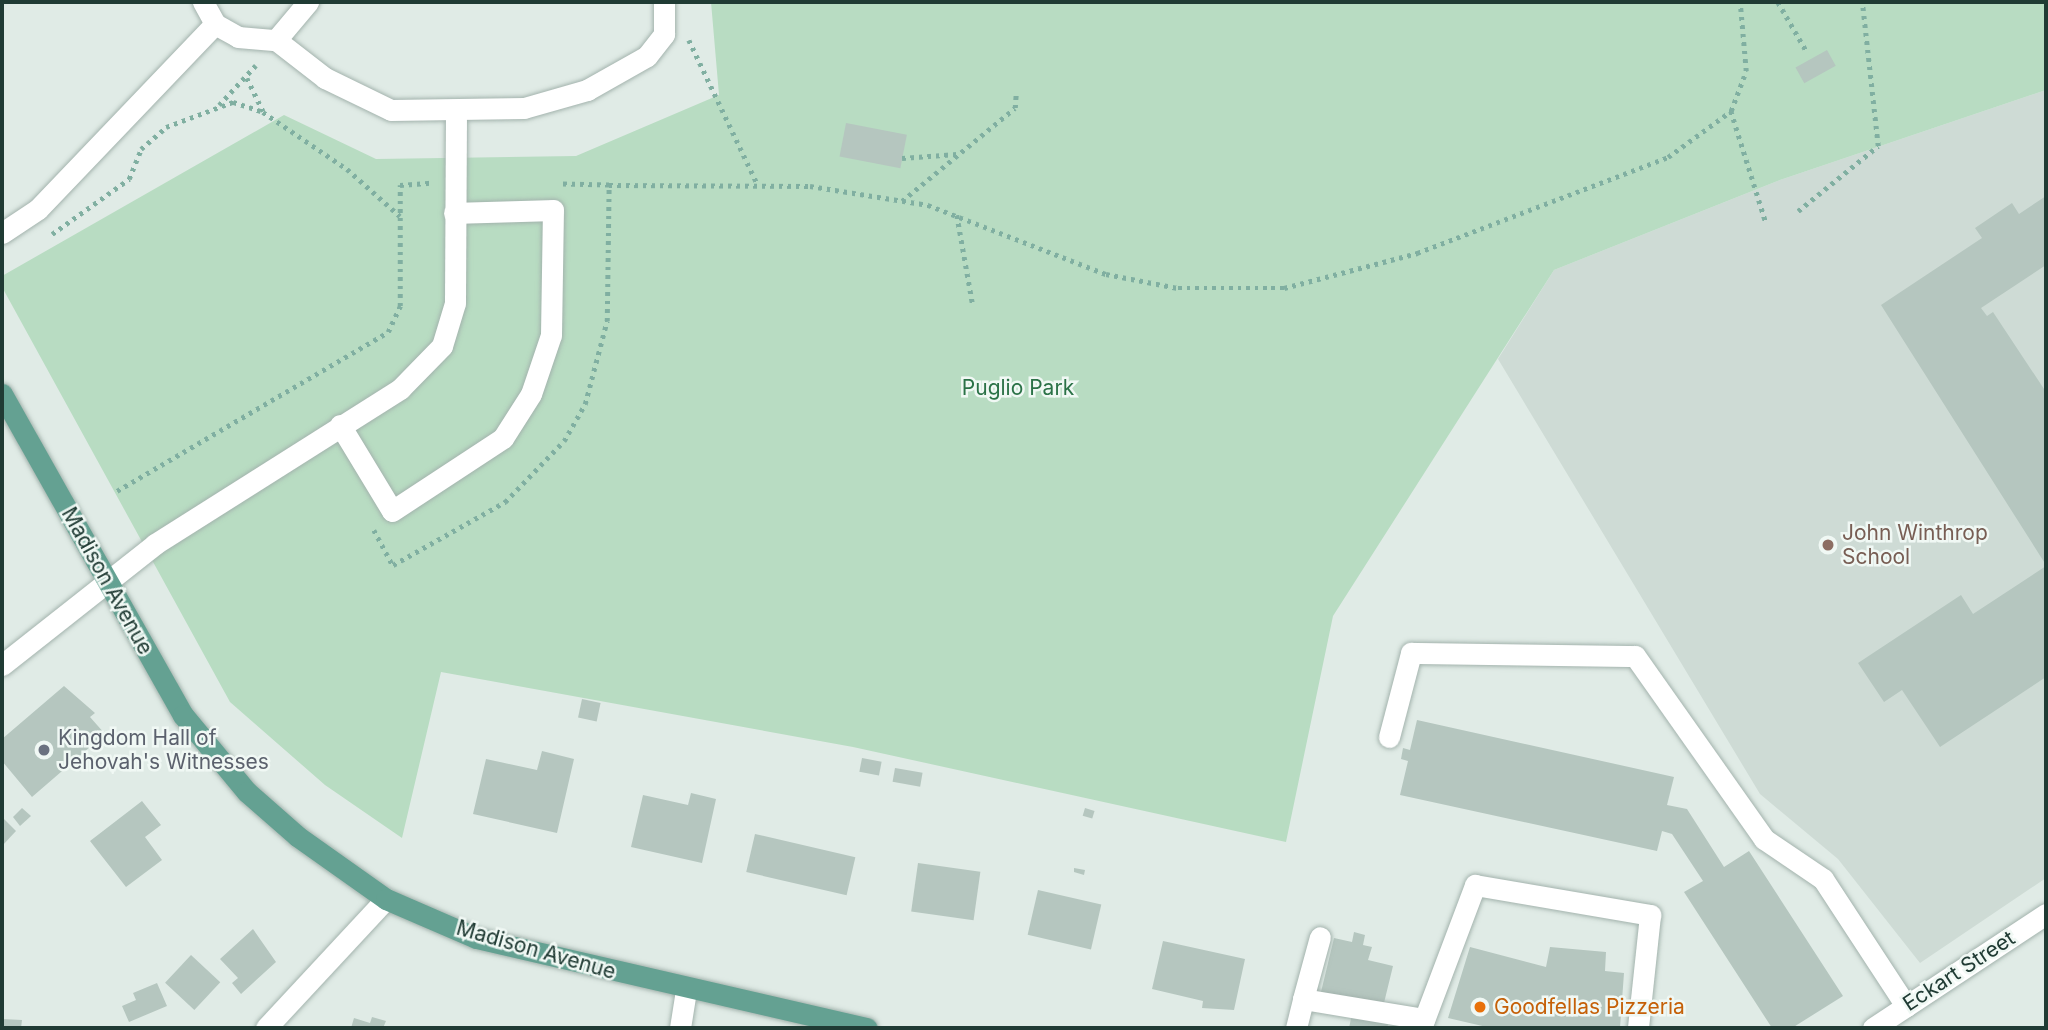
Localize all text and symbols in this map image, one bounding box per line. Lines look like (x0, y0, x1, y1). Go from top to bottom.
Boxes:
park label: Puglio Park (962, 375, 1074, 401)
street label: Madison Avenue (56, 503, 158, 659)
place label: John Winthrop School (1842, 520, 1988, 570)
marker: John Winthrop School (1820, 537, 1836, 553)
place label: Kingdom Hall of Jehovah's Witnesses (58, 725, 269, 775)
marker: Kingdom Hall of Jehovah's Witnesses (36, 742, 52, 758)
street label: Madison Avenue (453, 915, 619, 985)
street label: Eckart Street (1898, 926, 2020, 1016)
place label: Goodfellas Pizzeria (1494, 994, 1685, 1020)
marker: Goodfellas Pizzeria (1472, 999, 1488, 1015)

